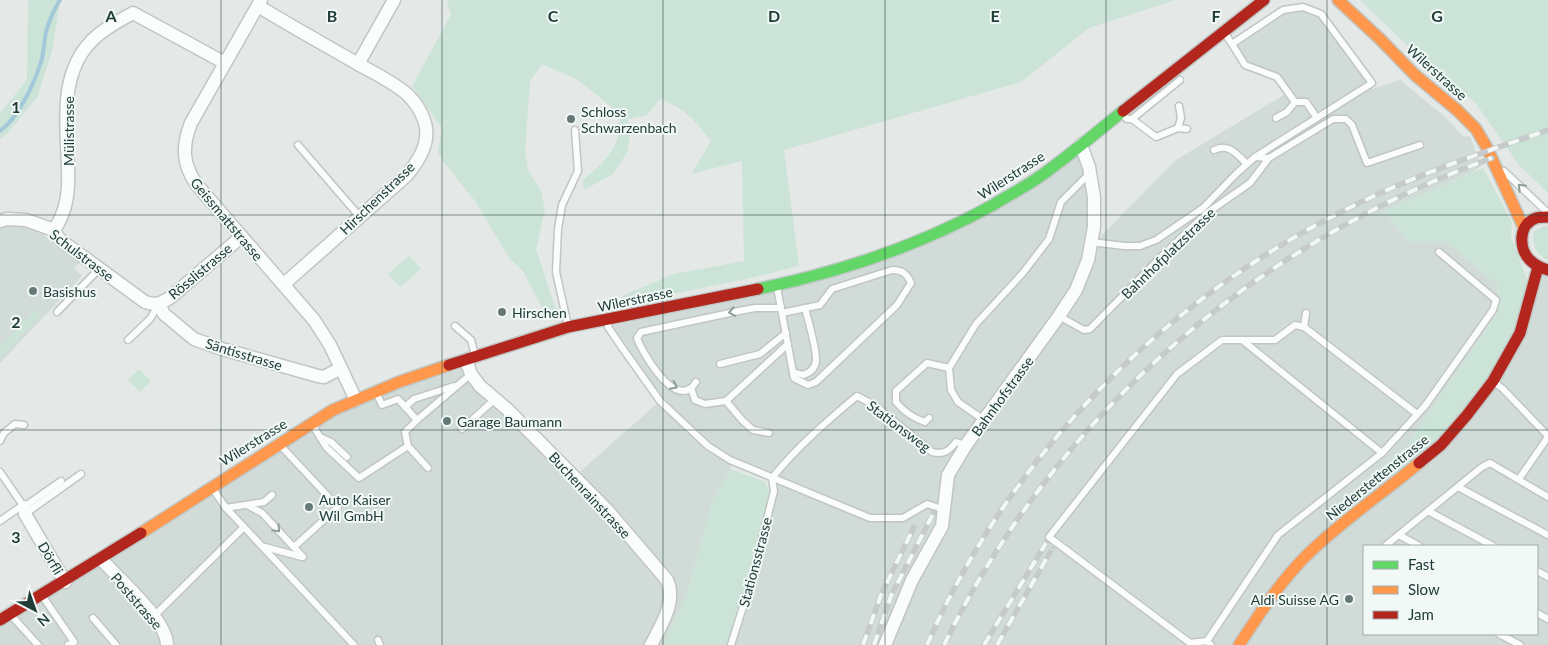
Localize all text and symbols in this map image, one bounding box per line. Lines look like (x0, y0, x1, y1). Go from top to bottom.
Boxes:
text: A (104, 6, 117, 25)
text: B (327, 6, 337, 25)
text: C (548, 6, 559, 25)
text: D (768, 6, 780, 25)
text: E (990, 6, 1000, 25)
text: F (1211, 6, 1221, 25)
text: G (1431, 6, 1443, 25)
street label: Wilerstrasse (1403, 40, 1471, 104)
street label: Mülistrasse (60, 96, 77, 166)
text: 1 (11, 97, 21, 116)
place label: Schloss Schwarzenbach (581, 103, 677, 136)
marker: Schloss Schwarzenbach (565, 113, 577, 125)
street label: Wilerstrasse (974, 147, 1048, 203)
street label: Hirschenstrasse (336, 158, 418, 238)
street label: Geissmattstrasse (187, 174, 267, 264)
one-way arrow (1518, 184, 1527, 193)
street label: Bahnhofplatzstrasse (1118, 204, 1218, 302)
street label: Schulstrasse (47, 225, 117, 285)
street label: Rösslistrasse (165, 240, 235, 302)
place label: Basishus (43, 283, 96, 300)
street label: Wilerstrasse (596, 283, 674, 315)
marker: Basishus (27, 285, 39, 297)
place label: Hirschen (512, 304, 567, 321)
marker: Hirschen (496, 306, 508, 318)
one-way arrow (728, 306, 737, 317)
text: 2 (11, 312, 21, 331)
street label: Säntisstrasse (204, 334, 284, 374)
street label: Bahnhofstrasse (967, 353, 1037, 439)
one-way arrow (668, 380, 677, 390)
street label: Stationsweg (864, 397, 934, 455)
place label: Garage Baumann (457, 413, 562, 430)
street label: Wilerstrasse (216, 415, 290, 469)
marker: Garage Baumann (441, 415, 453, 427)
street label: Niederstettenstrasse (1322, 430, 1432, 524)
street label: Buchenrainstrasse (546, 448, 634, 542)
place label: Auto Kaiser Wil GmbH (319, 491, 391, 524)
marker: Auto Kaiser Wil GmbH (303, 501, 315, 513)
street label: Stationsstrasse (735, 515, 775, 609)
one-way arrow (271, 523, 280, 532)
text: 3 (11, 527, 21, 546)
street label: Dörfli (35, 539, 67, 577)
legend (1363, 545, 1538, 635)
text: Fast (1408, 555, 1435, 573)
street label: Poststrasse (108, 569, 166, 633)
text: Slow (1408, 580, 1440, 598)
north arrow (10, 585, 60, 635)
place label: Aldi Suisse AG (1251, 591, 1339, 608)
marker: Aldi Suisse AG (1343, 593, 1355, 605)
text: Jam (1408, 605, 1434, 623)
text: N (34, 610, 54, 630)

